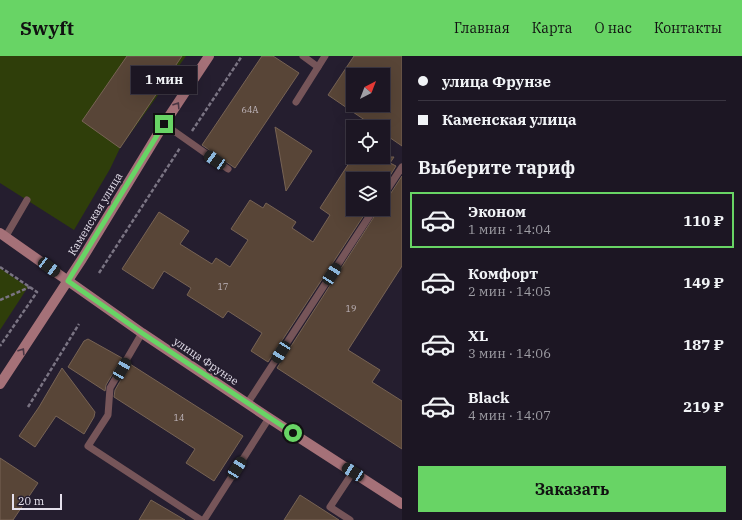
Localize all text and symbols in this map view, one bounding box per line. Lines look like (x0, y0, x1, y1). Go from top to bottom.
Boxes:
text: Swyft (20, 16, 74, 40)
text: Главная (454, 19, 510, 37)
text: Карта (532, 19, 573, 37)
text: О нас (595, 19, 632, 37)
text: Контакты (654, 19, 722, 37)
callout: 1 мин (131, 66, 197, 94)
north arrow (346, 68, 390, 112)
map controls (346, 68, 390, 216)
text: 1 мин (145, 71, 183, 88)
text: улица Фрунзе (442, 72, 551, 91)
one-way arrow (172, 102, 179, 109)
house number: 64А (242, 104, 259, 115)
text: Каменская улица (442, 110, 576, 129)
route end (155, 115, 173, 133)
button: locate (346, 120, 390, 164)
car (202, 148, 228, 172)
text: Выберите тариф (418, 156, 575, 179)
street label: Каменская улица (65, 170, 125, 258)
button: layers (346, 172, 390, 216)
icon: car (420, 202, 456, 238)
text: Эконом (468, 202, 526, 221)
text: 110 ₽ (683, 211, 724, 230)
text: 1 мин · 14:04 (468, 221, 551, 238)
car (36, 255, 62, 279)
car (320, 261, 344, 287)
icon: car (420, 264, 456, 300)
text: Комфорт (468, 264, 538, 283)
text: 149 ₽ (683, 273, 724, 292)
house number: 17 (218, 281, 228, 292)
text: 2 мин · 14:05 (468, 283, 551, 300)
house number: 19 (346, 303, 356, 314)
icon: car (420, 326, 456, 362)
text: XL (468, 326, 488, 345)
street label: улица Фрунзе (171, 334, 241, 388)
text: 187 ₽ (683, 335, 724, 354)
car (269, 339, 293, 365)
text: 3 мин · 14:06 (468, 345, 551, 362)
one-way arrow (17, 348, 24, 355)
car (111, 356, 133, 382)
icon: car (420, 388, 456, 424)
text: Black (468, 388, 509, 407)
text: 219 ₽ (683, 397, 724, 416)
text: 4 мин · 14:07 (468, 407, 551, 424)
house number: 14 (174, 412, 184, 423)
route start (284, 424, 302, 442)
car (226, 455, 248, 481)
car (340, 460, 366, 484)
button: Заказать (418, 466, 726, 512)
scale bar (12, 492, 62, 511)
text: 20 m (18, 494, 44, 508)

